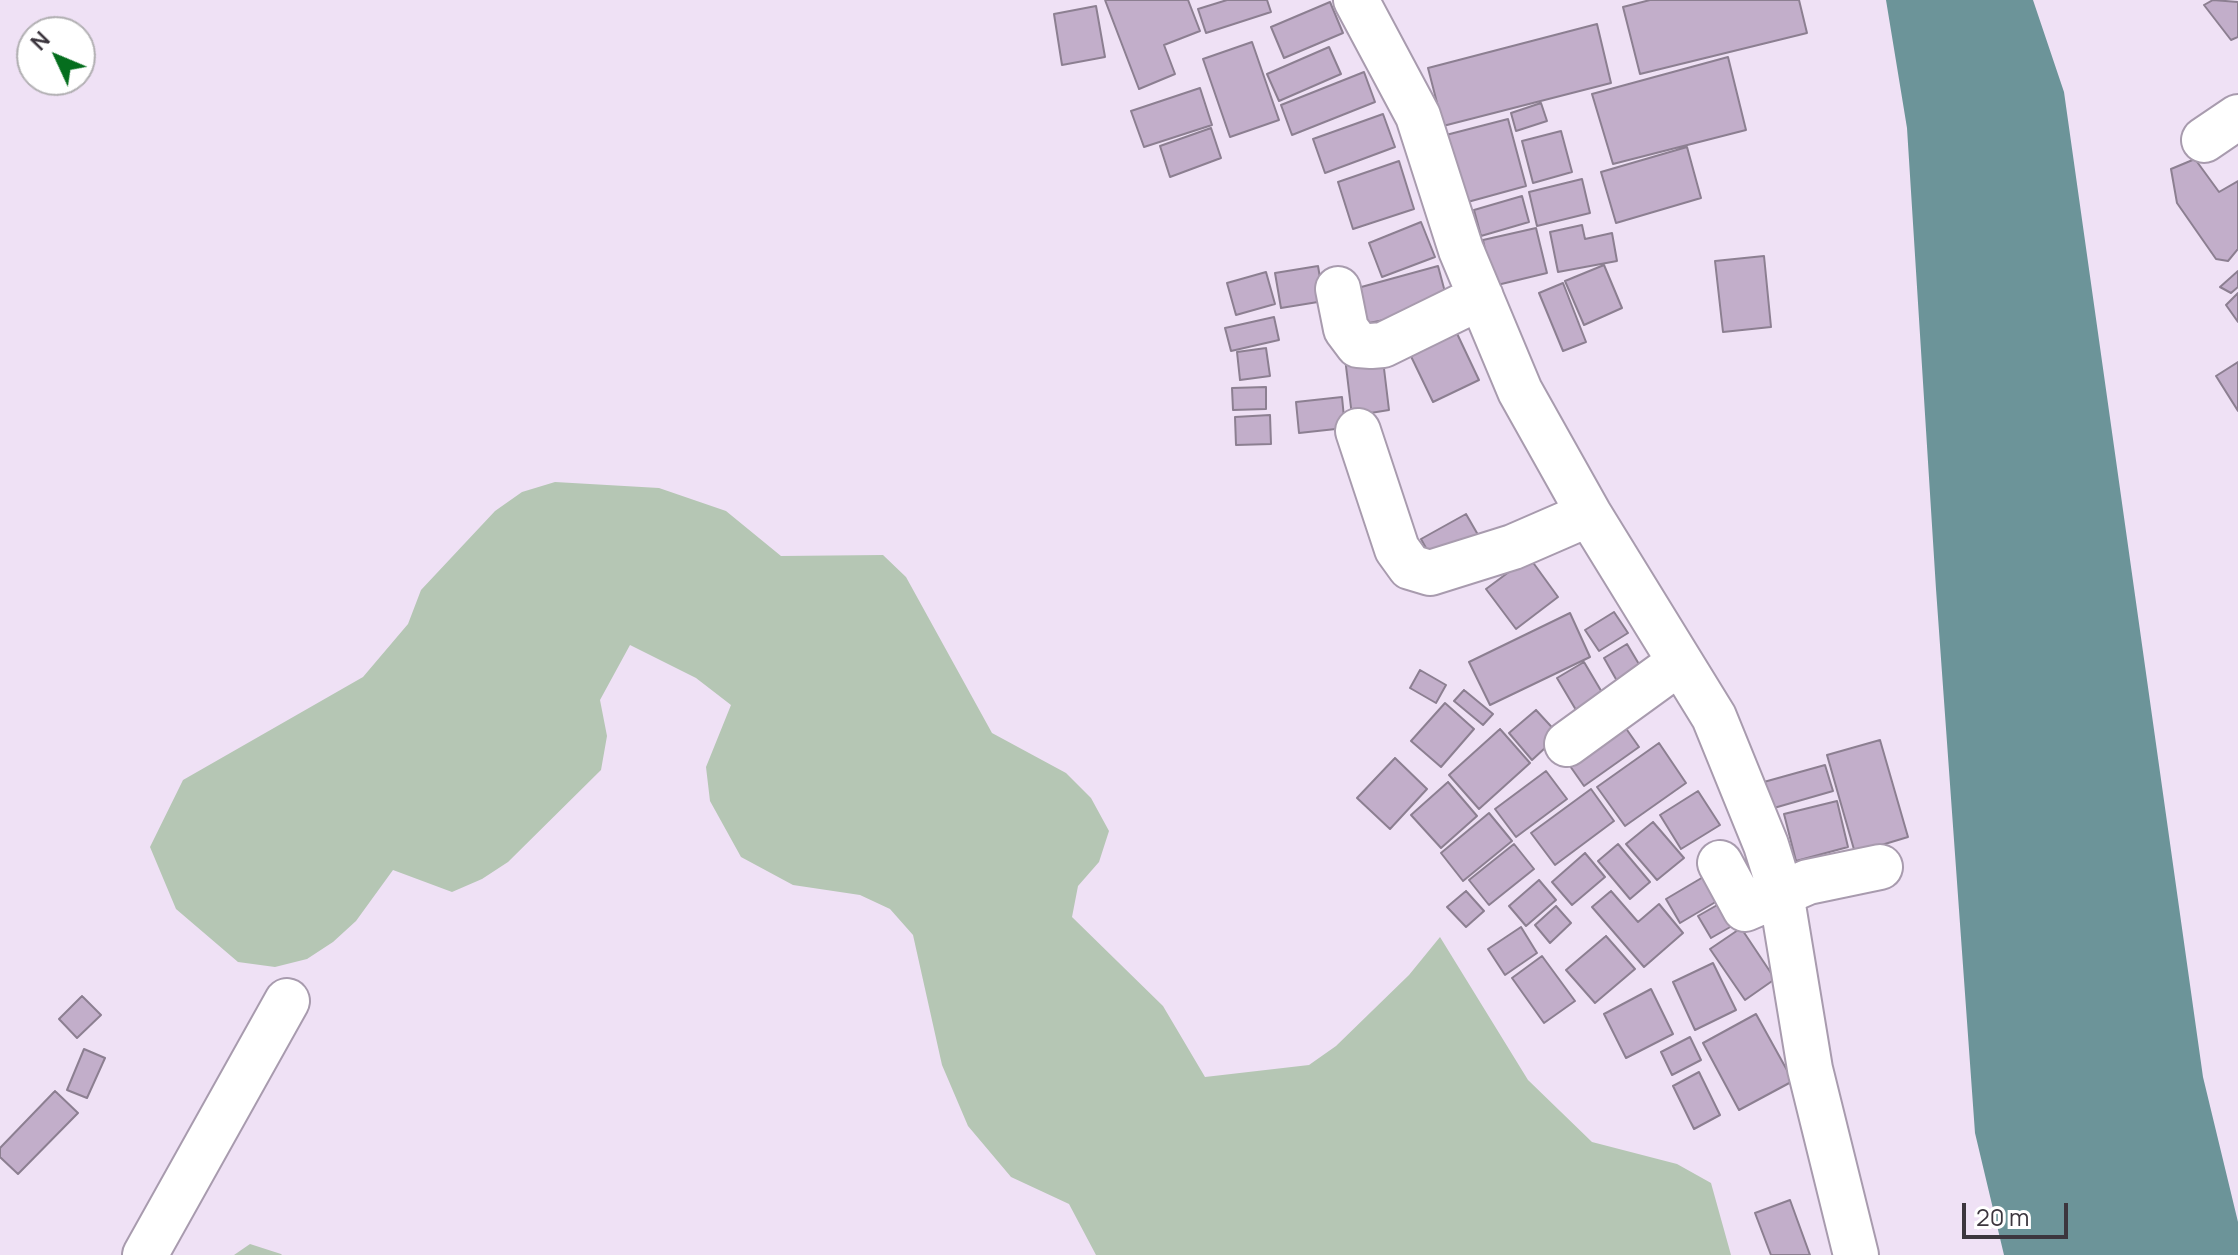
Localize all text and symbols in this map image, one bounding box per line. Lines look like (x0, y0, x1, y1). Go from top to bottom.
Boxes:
north arrow (16, 16, 96, 96)
text: N (24, 25, 56, 57)
scale bar (1966, 1187, 2072, 1237)
text: 20 m (1976, 1200, 2029, 1233)

